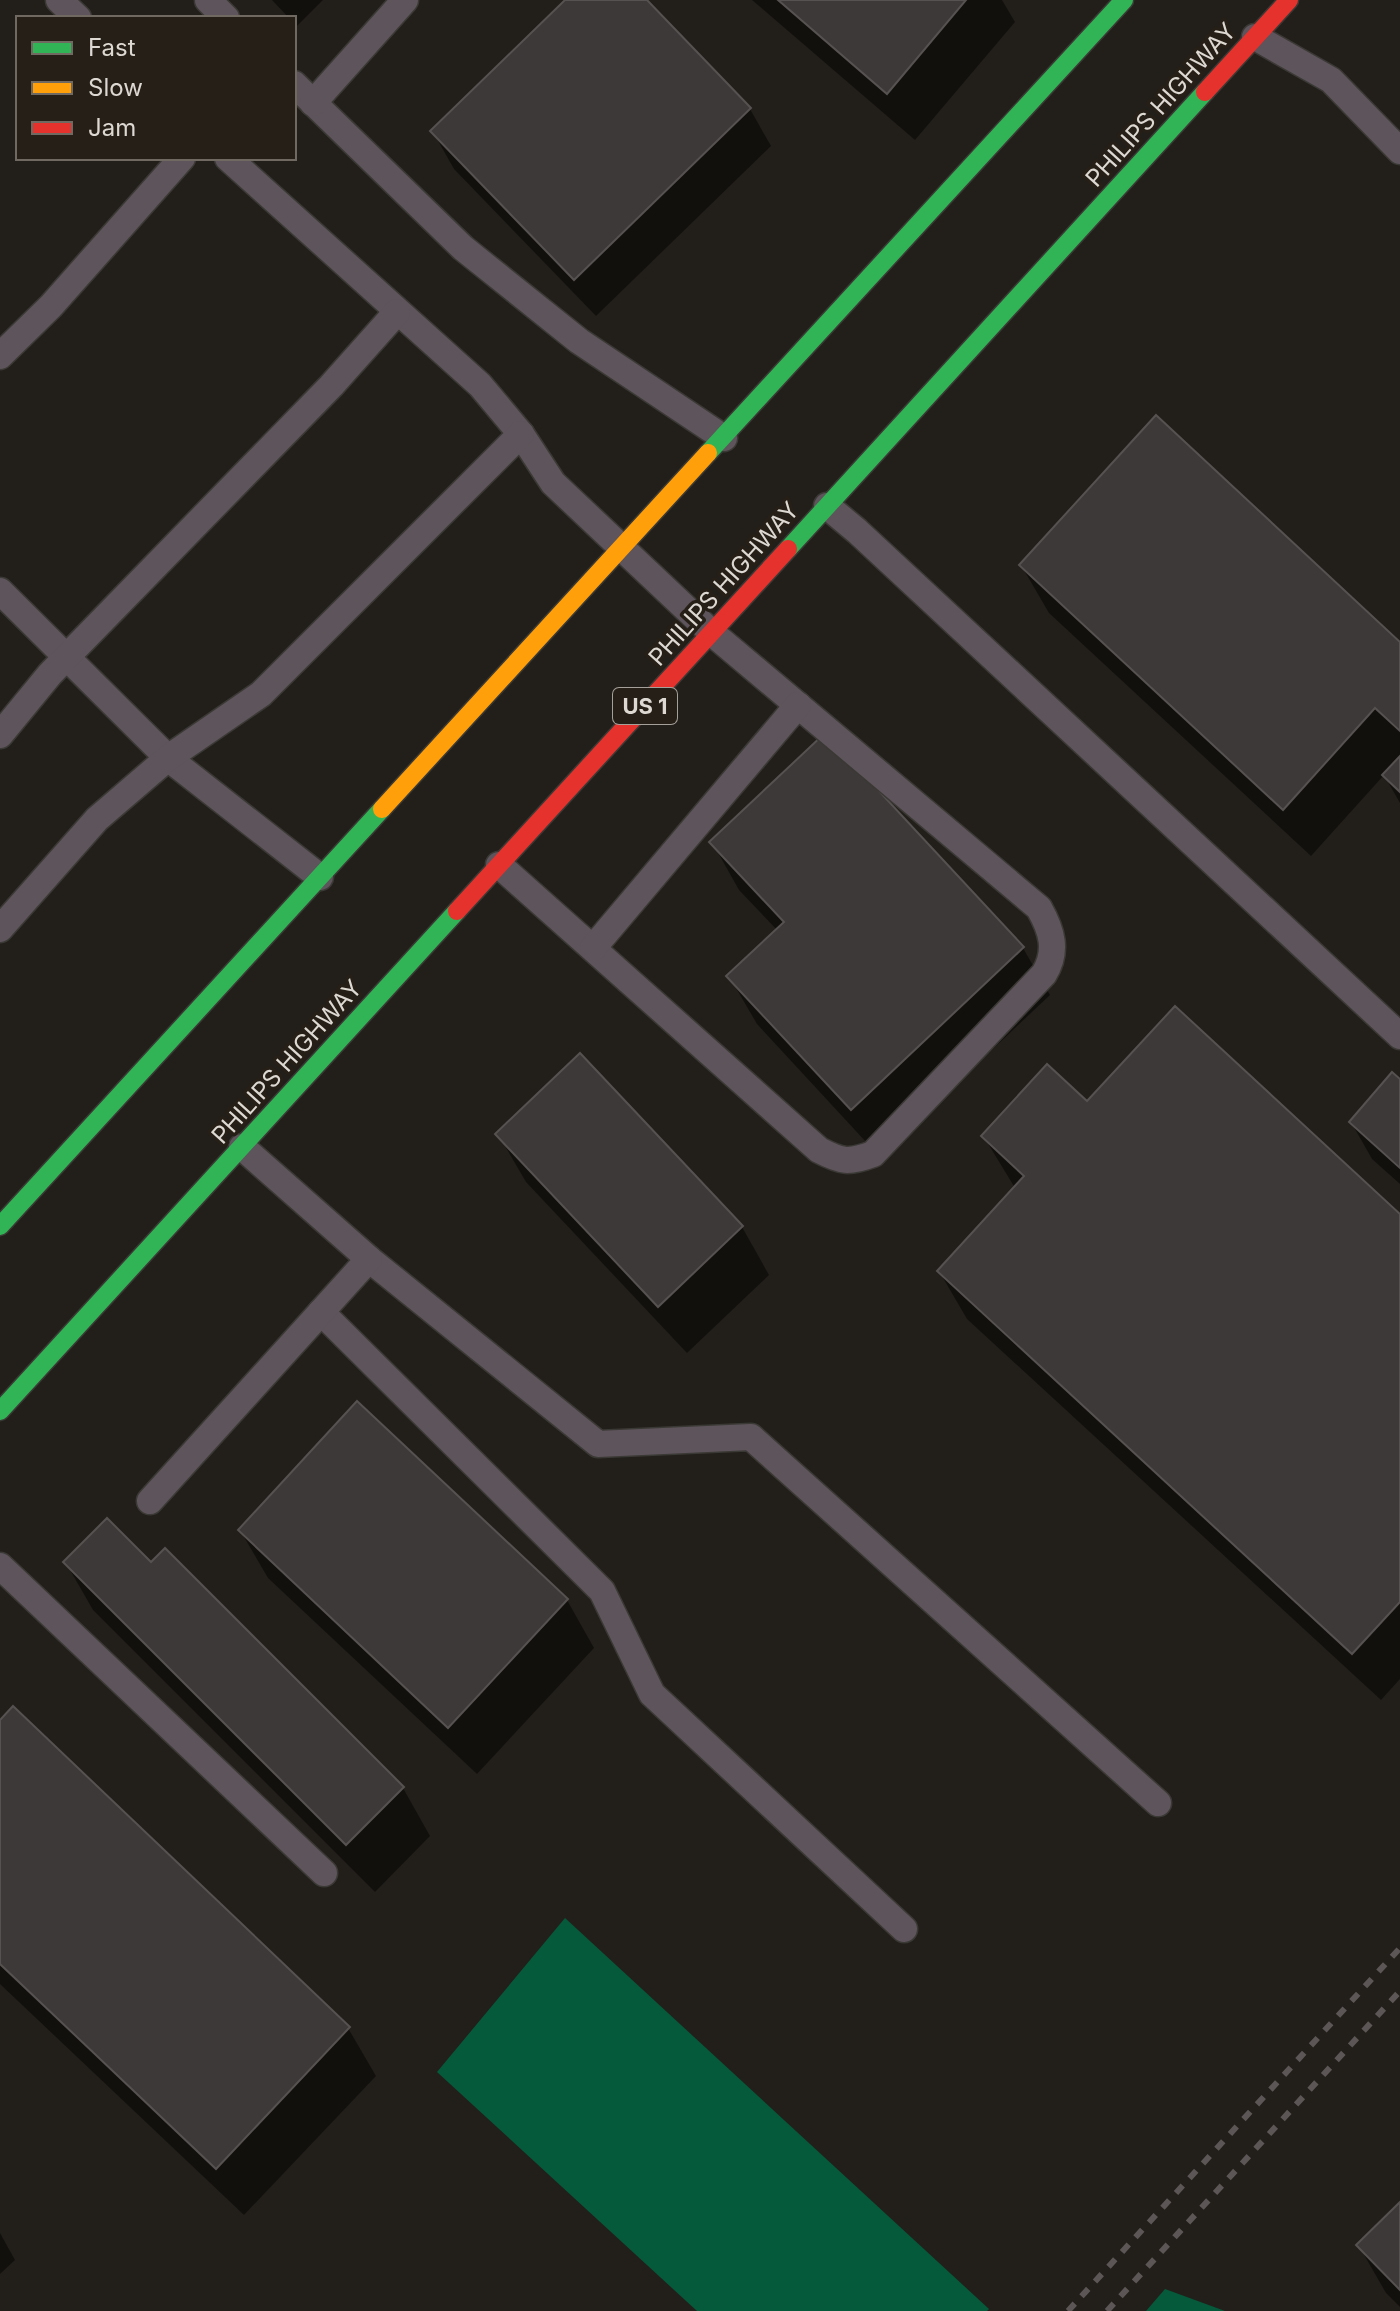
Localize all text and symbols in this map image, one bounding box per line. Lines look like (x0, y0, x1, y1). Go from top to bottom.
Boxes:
legend (16, 16, 296, 160)
street label: PHILIPS HIGHWAY (1079, 17, 1242, 193)
text: Fast (88, 33, 136, 62)
text: Slow (88, 73, 143, 102)
text: Jam (88, 113, 136, 142)
street label: PHILIPS HIGHWAY (642, 496, 805, 672)
road number: US 1 (613, 688, 677, 724)
street label: PHILIPS HIGHWAY (205, 974, 368, 1150)

